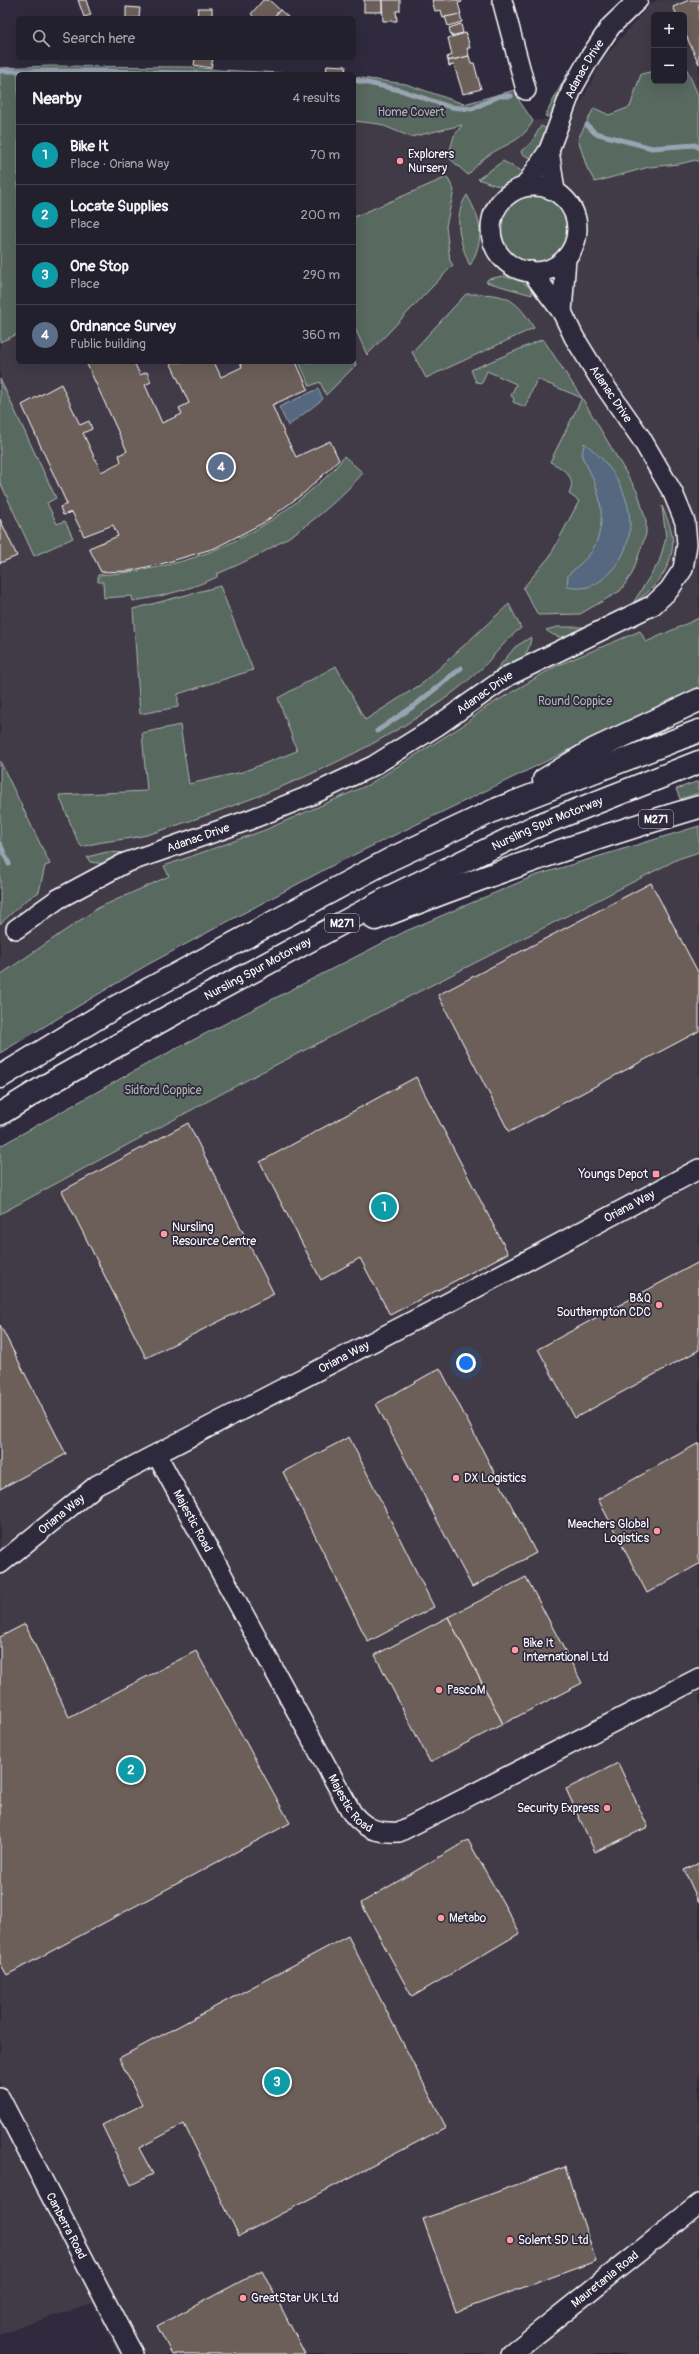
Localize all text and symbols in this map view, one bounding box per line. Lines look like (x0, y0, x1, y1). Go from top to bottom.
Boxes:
map controls (651, 12, 687, 84)
button: + (651, 12, 687, 48)
search box (16, 16, 356, 60)
icon: search (30, 27, 52, 49)
text: Search here (62, 29, 135, 48)
street label: Adanac Drive (562, 37, 608, 101)
button: − (651, 48, 687, 84)
text: Nearby (32, 88, 81, 109)
text: 4 results (293, 90, 340, 106)
park label: Home Covert (377, 105, 445, 120)
text: Bike It (70, 137, 108, 156)
text: 1 (42, 147, 48, 163)
text: 70 m (310, 147, 340, 163)
place label: Explorers Nursery (408, 147, 455, 176)
text: Place · Oriana Way (70, 156, 169, 172)
marker: Explorers Nursery (395, 156, 405, 166)
text: Locate Supplies (70, 197, 168, 216)
text: 2 (41, 207, 49, 223)
text: 200 m (301, 207, 340, 223)
text: Place (70, 216, 99, 232)
text: One Stop (70, 257, 129, 276)
text: 3 (41, 267, 49, 283)
text: 290 m (303, 267, 340, 283)
text: Place (70, 276, 99, 292)
text: Ordnance Survey (70, 317, 176, 336)
text: 4 (41, 327, 49, 343)
text: 360 m (302, 327, 340, 343)
text: Public building (70, 336, 146, 352)
street label: Adanac Drive (586, 363, 635, 426)
pin: 4 (208, 452, 234, 482)
street label: Adanac Drive (454, 668, 515, 718)
park label: Round Coppice (538, 694, 612, 709)
street label: Nursling Spur Motorway (489, 794, 605, 854)
road number: M271 (639, 810, 673, 828)
street label: Adanac Drive (165, 820, 232, 856)
road number: M271 (325, 914, 359, 932)
street label: Nursling Spur Motorway (202, 934, 314, 1004)
park label: Sidford Coppice (124, 1083, 202, 1098)
place label: Youngs Depot (577, 1167, 648, 1182)
marker: Youngs Depot (651, 1169, 661, 1179)
street label: Oriana Way (602, 1187, 657, 1226)
pin: 1 (371, 1192, 397, 1222)
place label: Nursling Resource Centre (172, 1220, 256, 1249)
marker: Nursling Resource Centre (159, 1229, 169, 1239)
place label: B&Q Southampton CDC (556, 1291, 651, 1320)
marker: B&Q Southampton CDC (654, 1300, 664, 1310)
street label: Oriana Way (316, 1338, 372, 1377)
your location (456, 1353, 476, 1373)
place label: DX Logistics (464, 1471, 527, 1486)
marker: DX Logistics (451, 1473, 461, 1483)
street label: Majestic Road (169, 1487, 216, 1555)
street label: Oriana Way (35, 1491, 88, 1538)
place label: Meachers Global Logistics (568, 1517, 650, 1546)
marker: Meachers Global Logistics (652, 1526, 662, 1536)
place label: Bike It International Ltd (523, 1636, 609, 1665)
marker: Bike It International Ltd (510, 1645, 520, 1655)
place label: PascoM (447, 1683, 486, 1698)
marker: PascoM (434, 1685, 444, 1695)
pin: 2 (118, 1755, 144, 1785)
street label: Majestic Road (324, 1772, 375, 1836)
place label: Security Express (517, 1801, 600, 1816)
marker: Security Express (602, 1803, 612, 1813)
place label: Metabo (449, 1911, 487, 1926)
marker: Metabo (436, 1913, 446, 1923)
pin: 3 (264, 2067, 290, 2097)
street label: Canberra Road (42, 2190, 89, 2262)
place label: Solent SD Ltd (518, 2233, 589, 2248)
marker: Solent SD Ltd (505, 2235, 515, 2245)
street label: Mauretania Road (568, 2248, 642, 2311)
place label: GreatStar UK Ltd (251, 2291, 339, 2306)
marker: GreatStar UK Ltd (238, 2293, 248, 2303)

